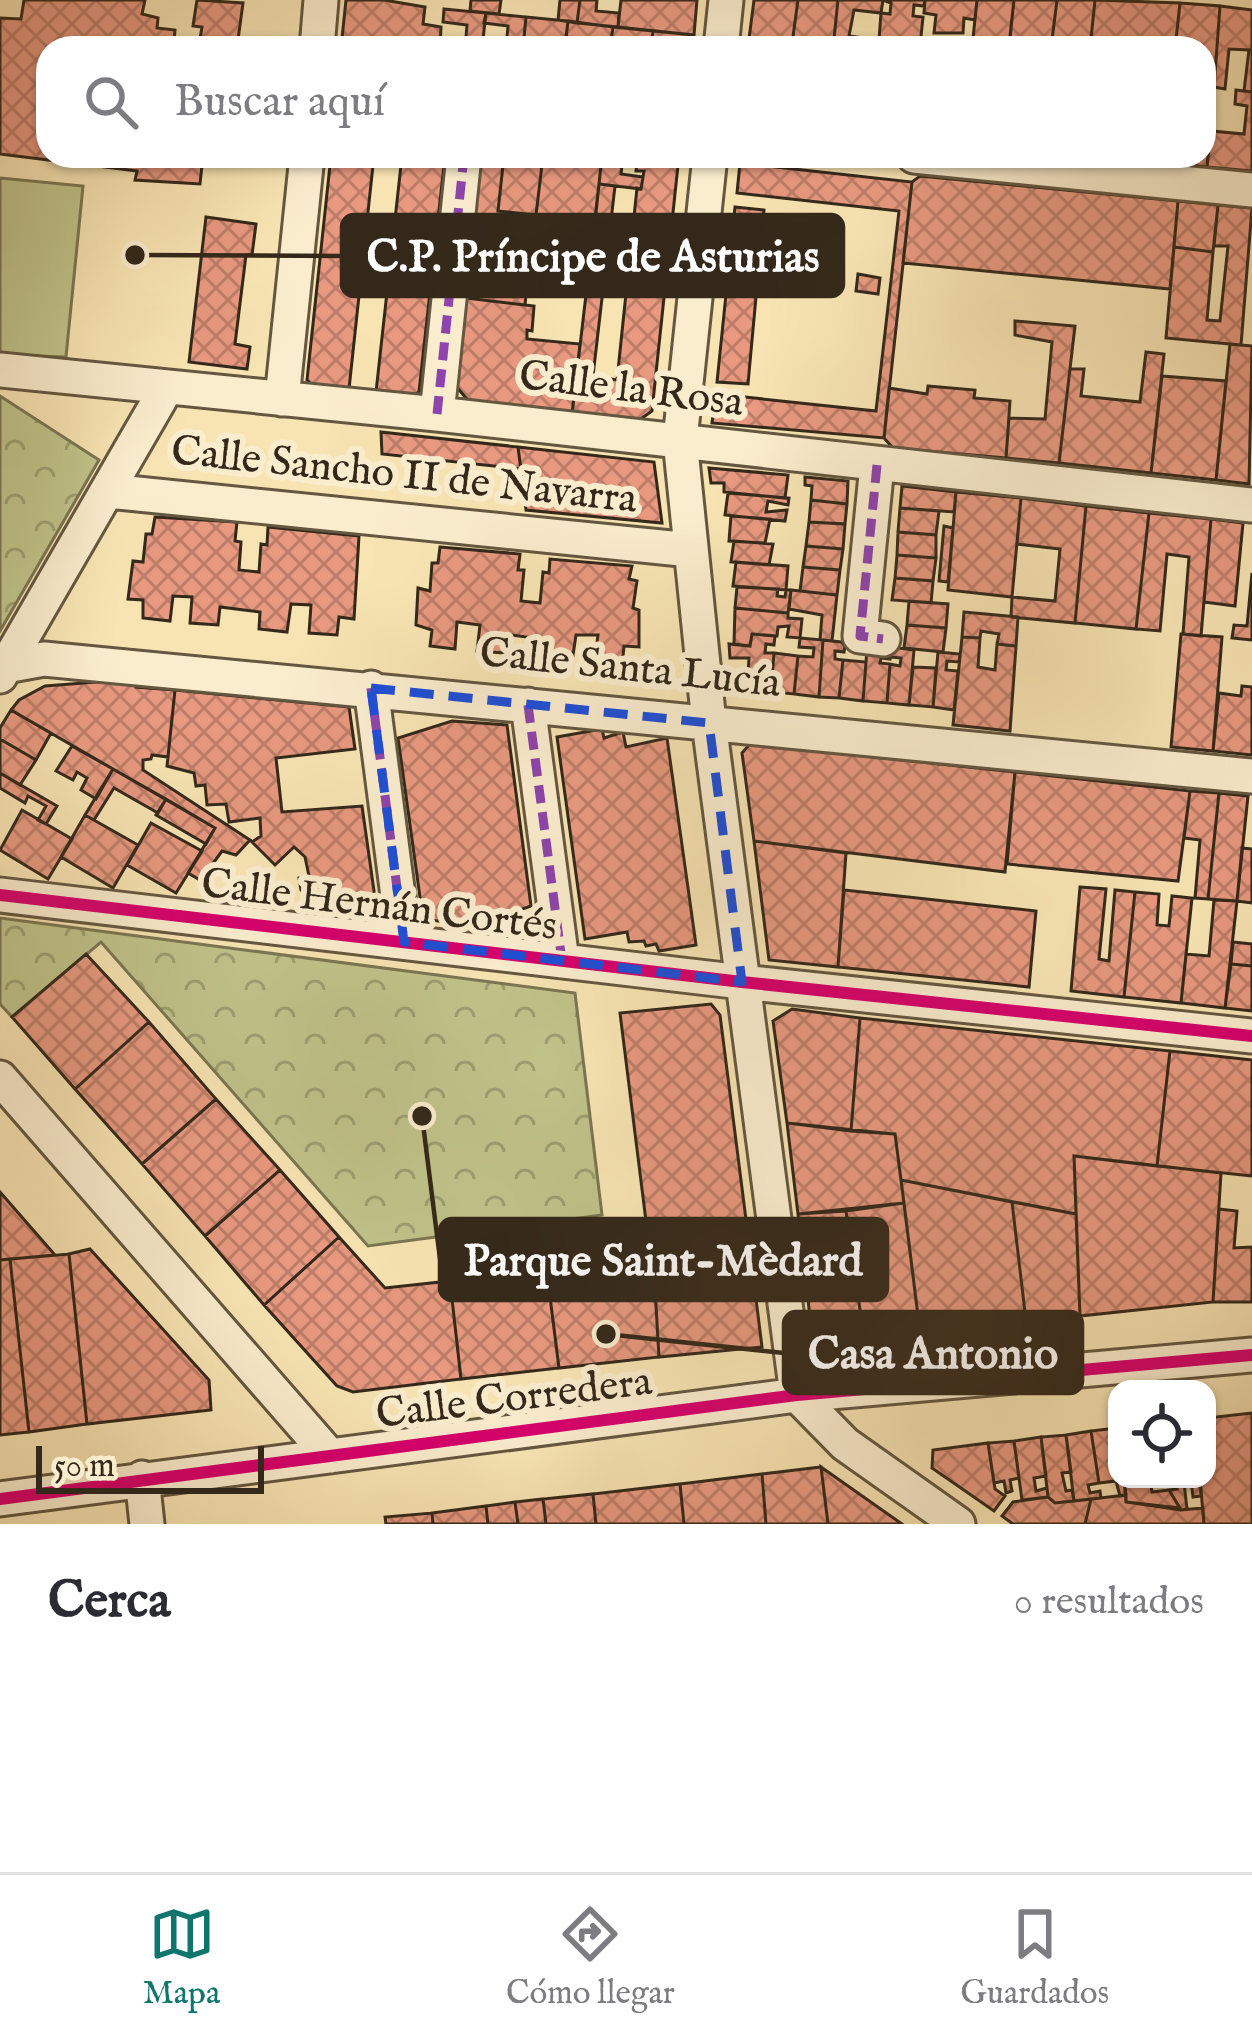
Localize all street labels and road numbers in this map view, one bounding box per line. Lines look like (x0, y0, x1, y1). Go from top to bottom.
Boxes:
street label: Calle la Rosa (516, 350, 747, 430)
street label: Calle Sancho II de Navarra (168, 425, 640, 527)
street label: Calle Santa Lucía (477, 627, 784, 711)
street label: Calle Hernán Cortés (198, 858, 560, 954)
street label: Calle Corredera (373, 1356, 656, 1442)

